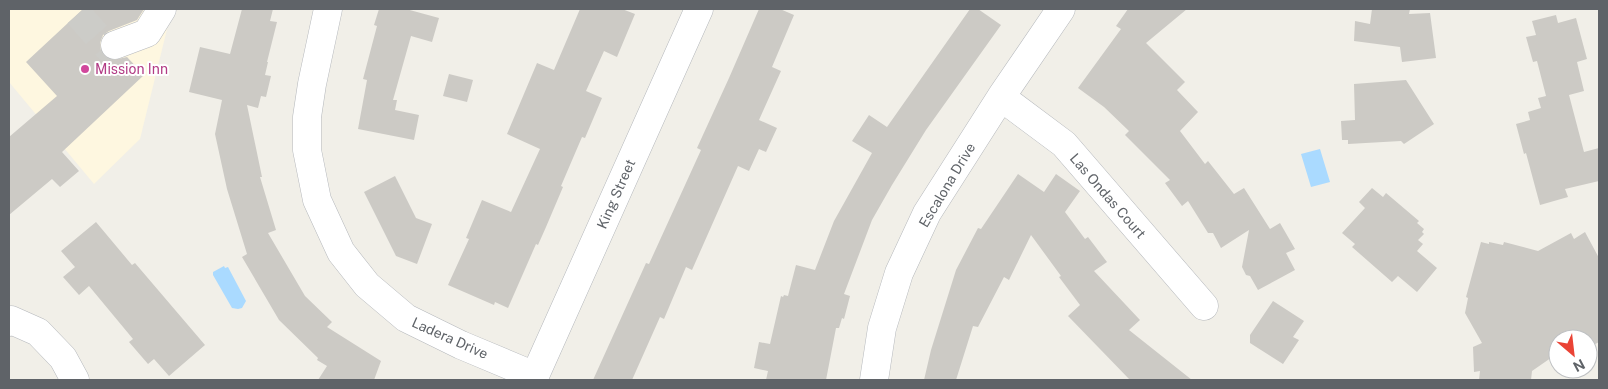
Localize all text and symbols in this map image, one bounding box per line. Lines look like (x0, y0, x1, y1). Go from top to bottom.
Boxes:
place label: Mission Inn (95, 61, 168, 77)
marker: Mission Inn (79, 63, 91, 75)
street label: Escalona Drive (916, 140, 978, 230)
street label: Las Ondas Court (1067, 150, 1149, 242)
street label: King Street (594, 157, 638, 231)
street label: Ladera Drive (409, 314, 491, 362)
north arrow (1548, 329, 1598, 379)
text: N (1571, 356, 1588, 375)

